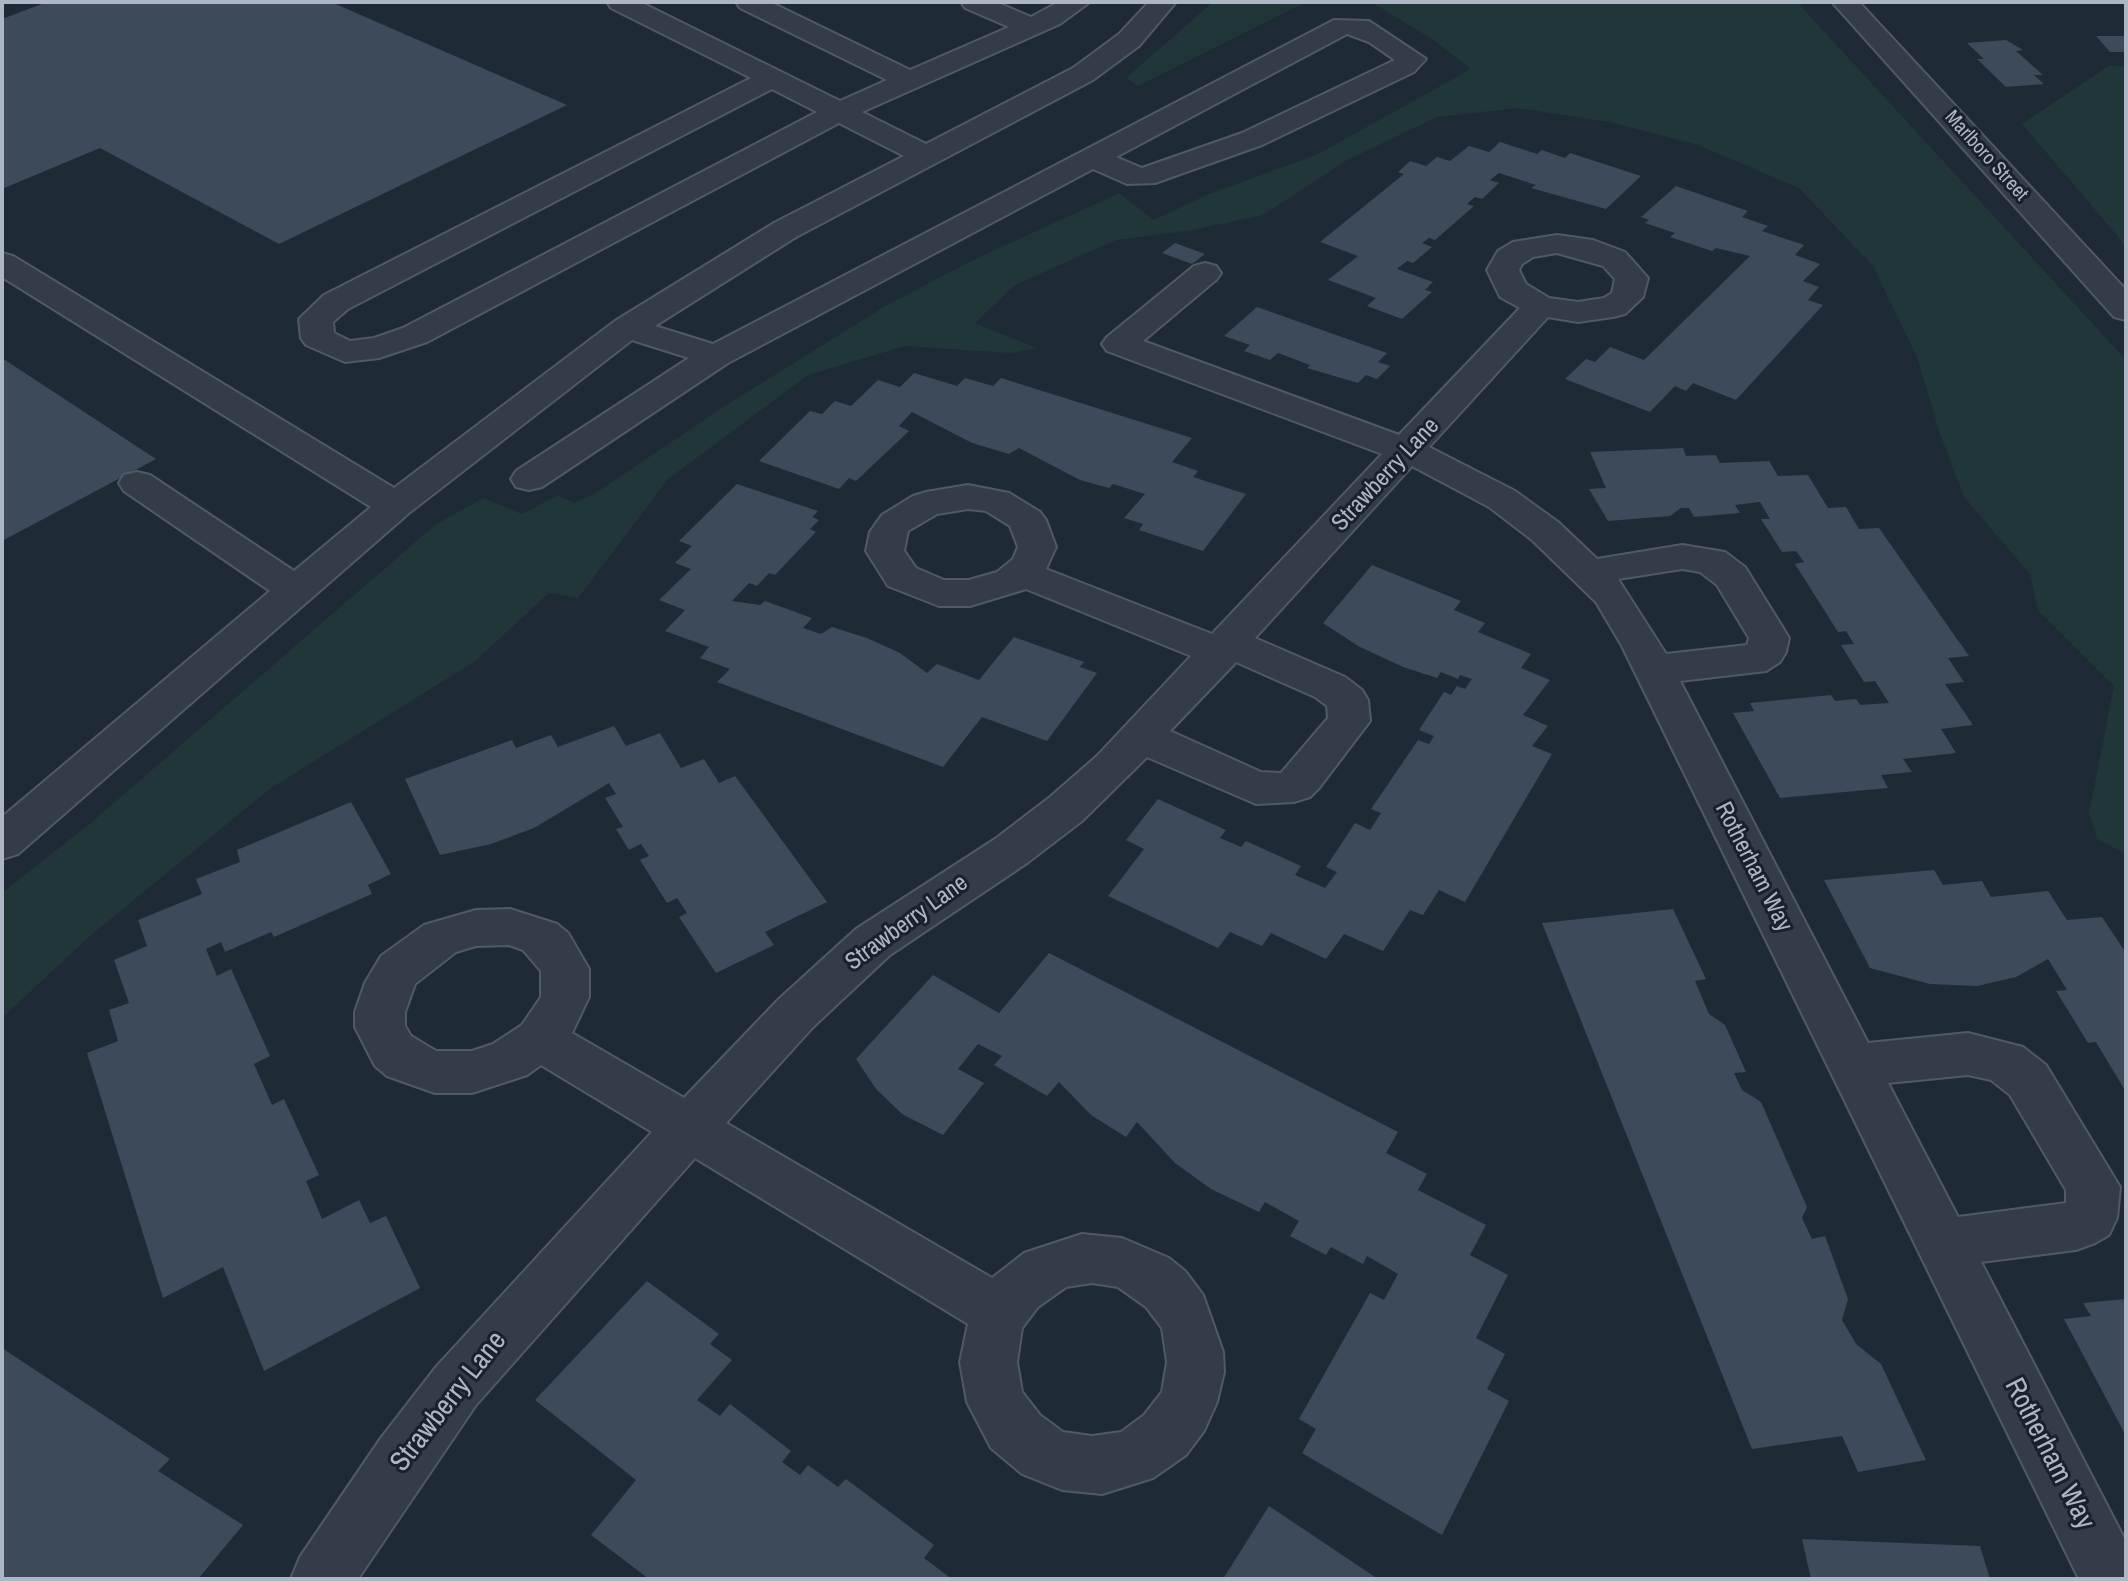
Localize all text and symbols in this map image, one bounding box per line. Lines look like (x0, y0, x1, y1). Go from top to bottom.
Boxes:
street label: Marlboro Street (1939, 106, 2033, 206)
street label: Strawberry Lane (1326, 412, 1446, 538)
street label: Rotherham Way (1708, 797, 1798, 937)
street label: Strawberry Lane (840, 869, 974, 977)
street label: Strawberry Lane (384, 1325, 514, 1479)
street label: Rotherham Way (1997, 1373, 2101, 1535)

